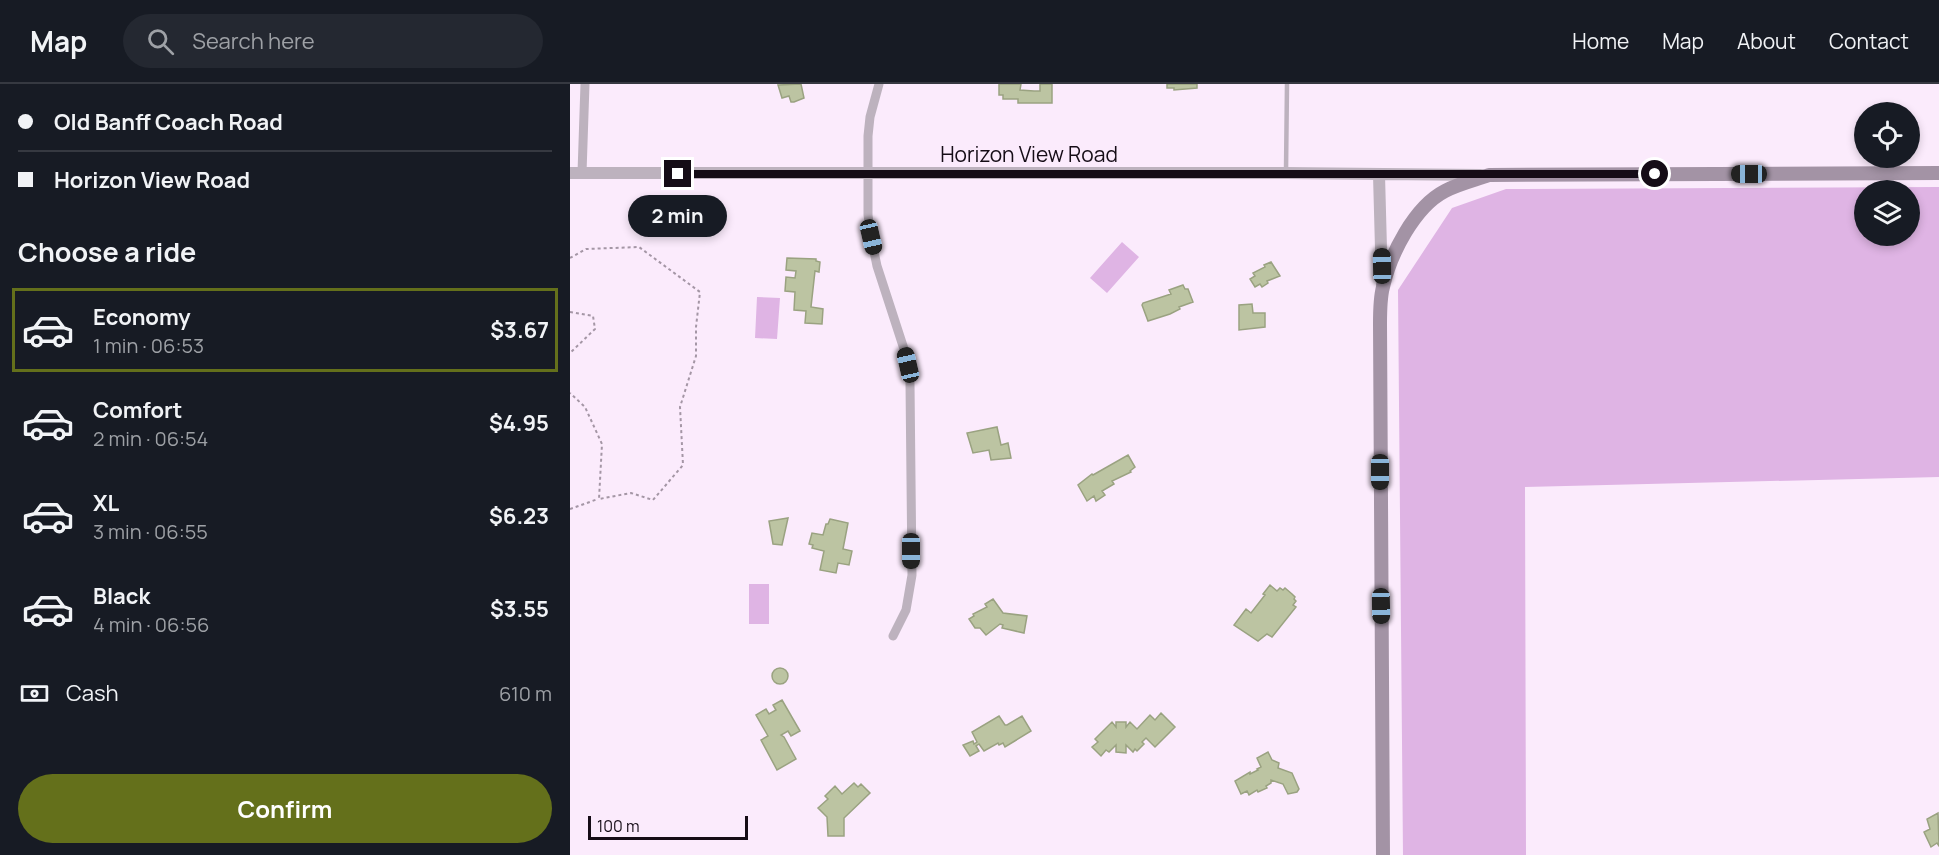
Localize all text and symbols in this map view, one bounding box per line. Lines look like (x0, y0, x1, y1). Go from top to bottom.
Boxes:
search box (123, 14, 543, 68)
text: Map (30, 22, 87, 60)
icon: search (144, 25, 177, 58)
text: Search here (192, 26, 315, 56)
text: Home (1572, 27, 1629, 55)
text: Map (1662, 27, 1704, 55)
text: About (1737, 27, 1796, 55)
text: Contact (1829, 27, 1909, 55)
map controls (1854, 102, 1920, 246)
button: locate (1854, 102, 1920, 168)
text: Old Banff Coach Road (54, 107, 283, 137)
street label: Horizon View Road (940, 140, 1118, 168)
route end (664, 160, 691, 187)
route start (1641, 160, 1668, 187)
text: Horizon View Road (54, 165, 250, 195)
car (1731, 165, 1767, 183)
button: layers (1854, 180, 1920, 246)
callout: 2 min (628, 195, 728, 237)
text: 2 min (651, 202, 704, 229)
car (858, 217, 884, 257)
text: Choose a ride (18, 233, 196, 270)
car (1373, 248, 1391, 284)
text: Economy (93, 302, 191, 332)
icon: car (21, 303, 75, 357)
text: $3.67 (490, 315, 549, 345)
text: 1 min · 06:53 (93, 332, 204, 359)
car (895, 345, 921, 385)
text: Comfort (93, 395, 182, 425)
icon: car (21, 396, 75, 450)
text: $4.95 (489, 408, 549, 438)
text: 2 min · 06:54 (93, 425, 208, 452)
car (1371, 454, 1389, 490)
text: XL (93, 488, 119, 518)
icon: car (21, 489, 75, 543)
text: $6.23 (489, 501, 549, 531)
text: 3 min · 06:55 (93, 518, 208, 545)
car (902, 533, 920, 569)
text: Black (93, 581, 150, 611)
icon: car (21, 582, 75, 636)
car (1372, 588, 1390, 624)
text: $3.55 (490, 594, 549, 624)
text: 4 min · 06:56 (93, 611, 209, 638)
icon: cash (18, 677, 51, 710)
text: Cash (66, 678, 119, 708)
text: 610 m (499, 680, 552, 707)
button: Confirm (18, 774, 552, 843)
scale bar (588, 813, 748, 840)
text: 100 m (597, 815, 640, 837)

